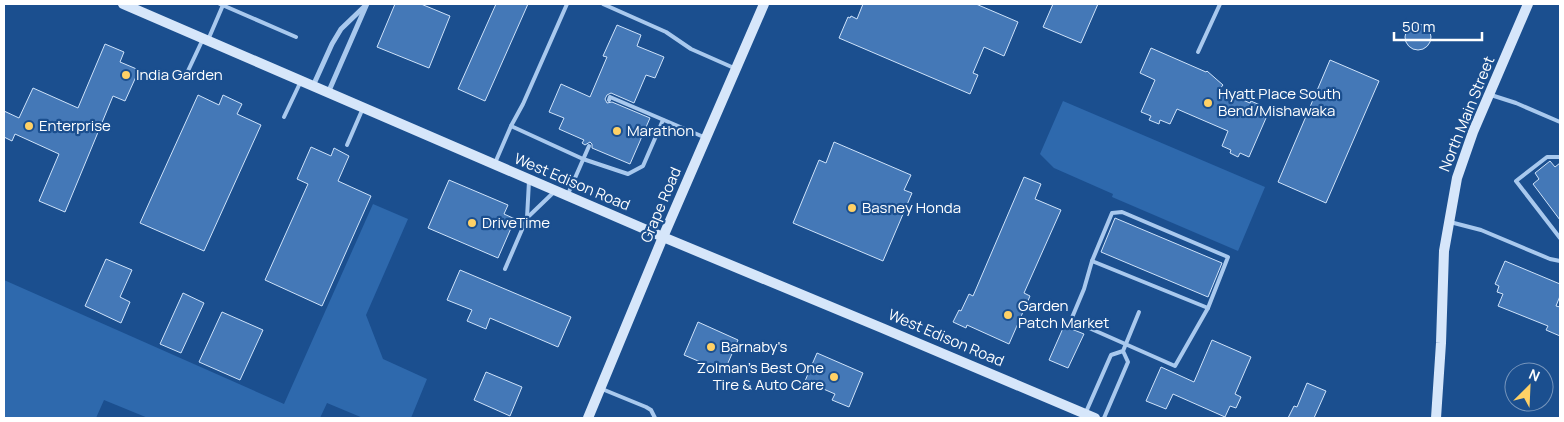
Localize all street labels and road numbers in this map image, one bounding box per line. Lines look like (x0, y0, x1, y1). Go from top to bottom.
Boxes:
street label: North Main Street (1434, 53, 1499, 175)
street label: West Edison Road (511, 148, 633, 215)
street label: Grape Road (635, 164, 686, 246)
street label: West Edison Road (885, 304, 1007, 371)

